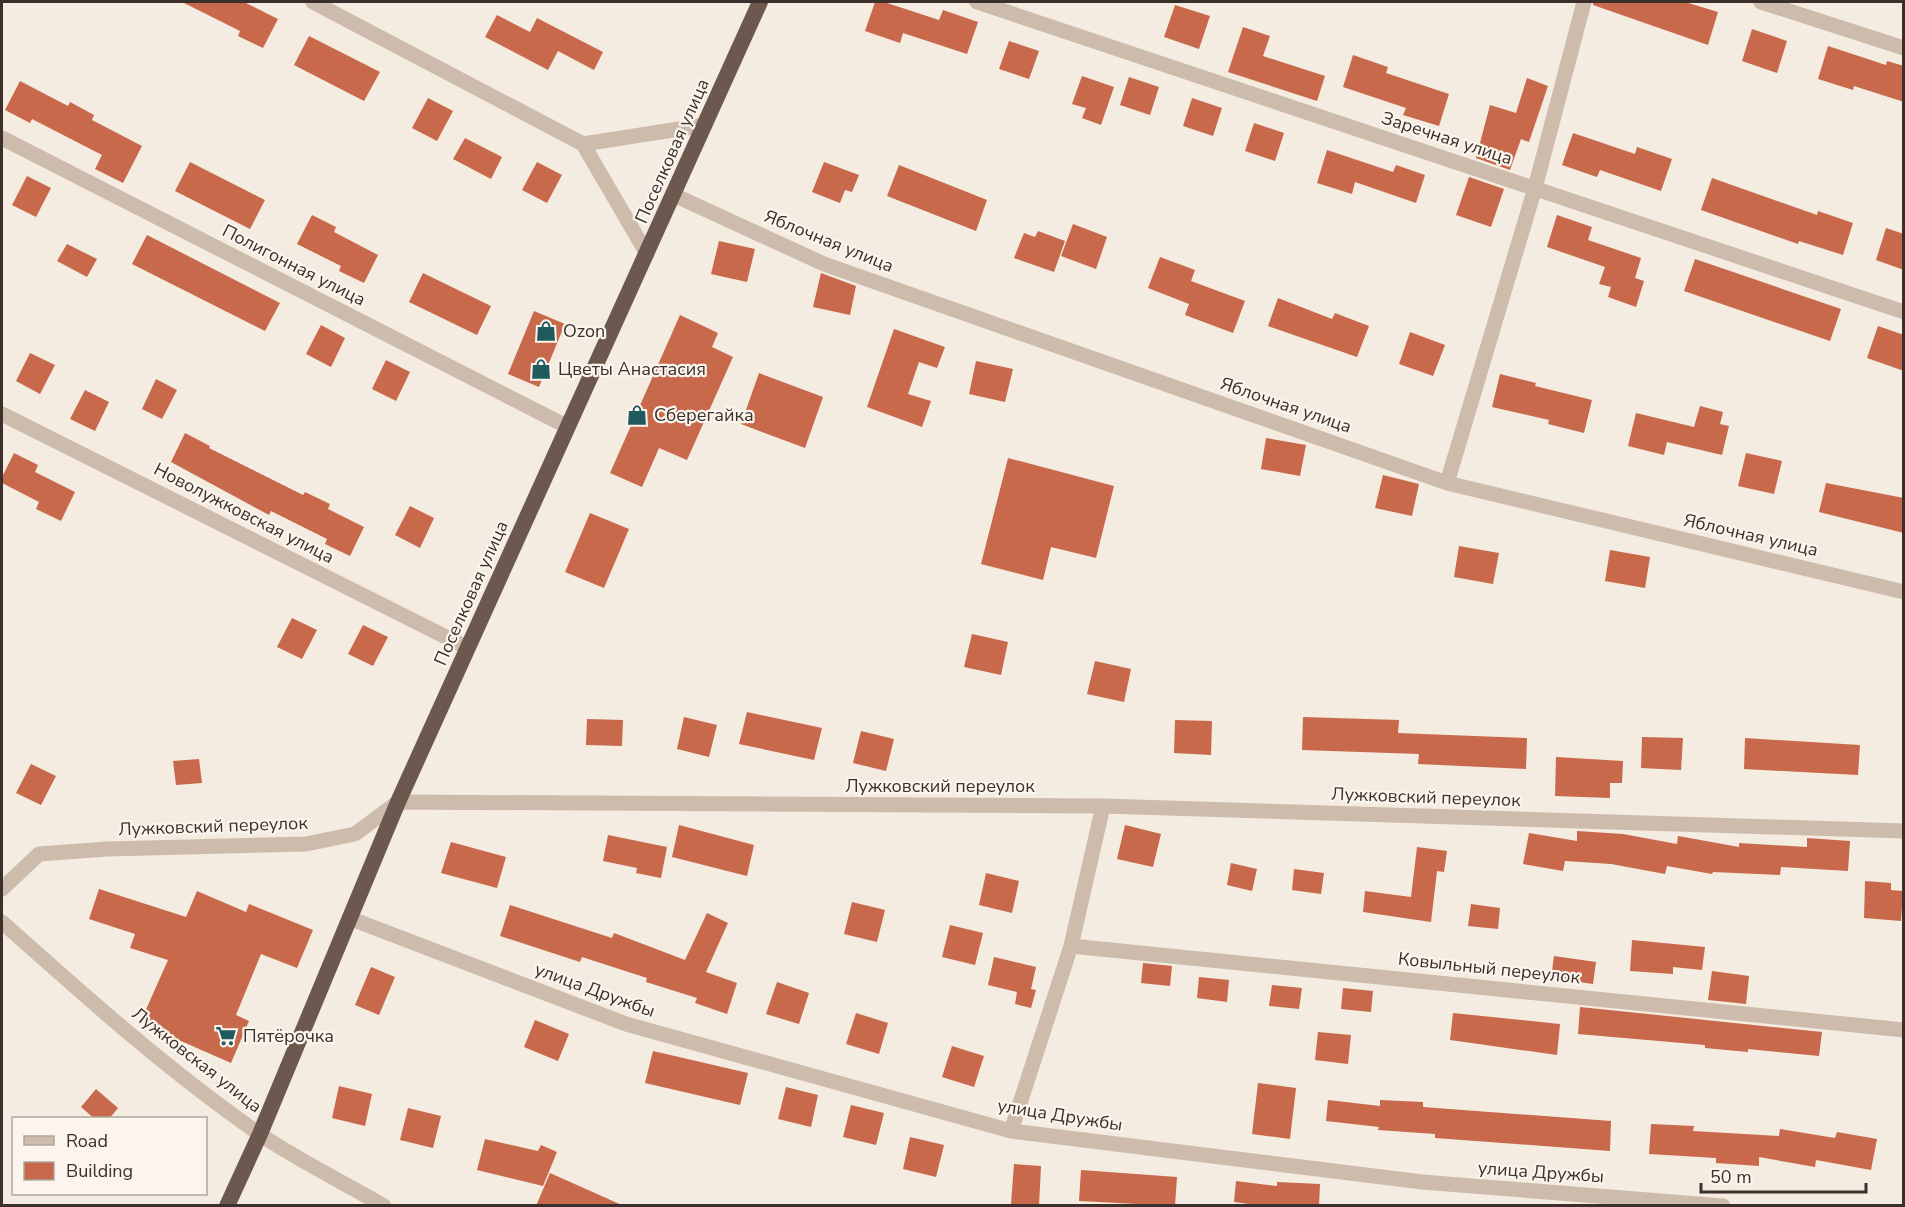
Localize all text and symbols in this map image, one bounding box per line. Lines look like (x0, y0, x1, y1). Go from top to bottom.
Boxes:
street label: Поселковая улица (629, 75, 715, 227)
street label: Заречная улица (1378, 106, 1516, 170)
street label: Яблочная улица (761, 204, 897, 278)
street label: Полигонная улица (218, 218, 370, 312)
shop icon: Ozon (534, 319, 558, 343)
place label: Ozon (563, 319, 605, 343)
shop icon: Цветы Анастасия (529, 357, 553, 381)
place label: Цветы Анастасия (558, 357, 706, 381)
street label: Яблочная улица (1217, 371, 1355, 439)
shop icon: Сберегайка (625, 403, 649, 427)
place label: Сберегайка (654, 403, 754, 427)
street label: Новолужковская улица (150, 457, 338, 569)
street label: Яблочная улица (1681, 508, 1821, 562)
street label: Поселковая улица (428, 517, 514, 669)
street label: Лужковский переулок (845, 774, 1035, 798)
street label: Лужковский переулок (1331, 782, 1522, 812)
street label: Лужковский переулок (118, 811, 309, 841)
street label: Ковыльный переулок (1397, 947, 1582, 990)
street label: улица Дружбы (532, 957, 658, 1023)
street label: Лужковская улица (127, 1002, 267, 1118)
supermarket icon: Пятёрочка (214, 1024, 238, 1048)
place label: Пятёрочка (243, 1024, 334, 1048)
street label: улица Дружбы (996, 1093, 1124, 1137)
legend (12, 1117, 207, 1195)
text: Road (66, 1129, 108, 1153)
street label: улица Дружбы (1477, 1156, 1605, 1188)
scale bar (1701, 1156, 1866, 1194)
text: Building (66, 1159, 133, 1183)
text: 50 m (1710, 1165, 1752, 1189)

